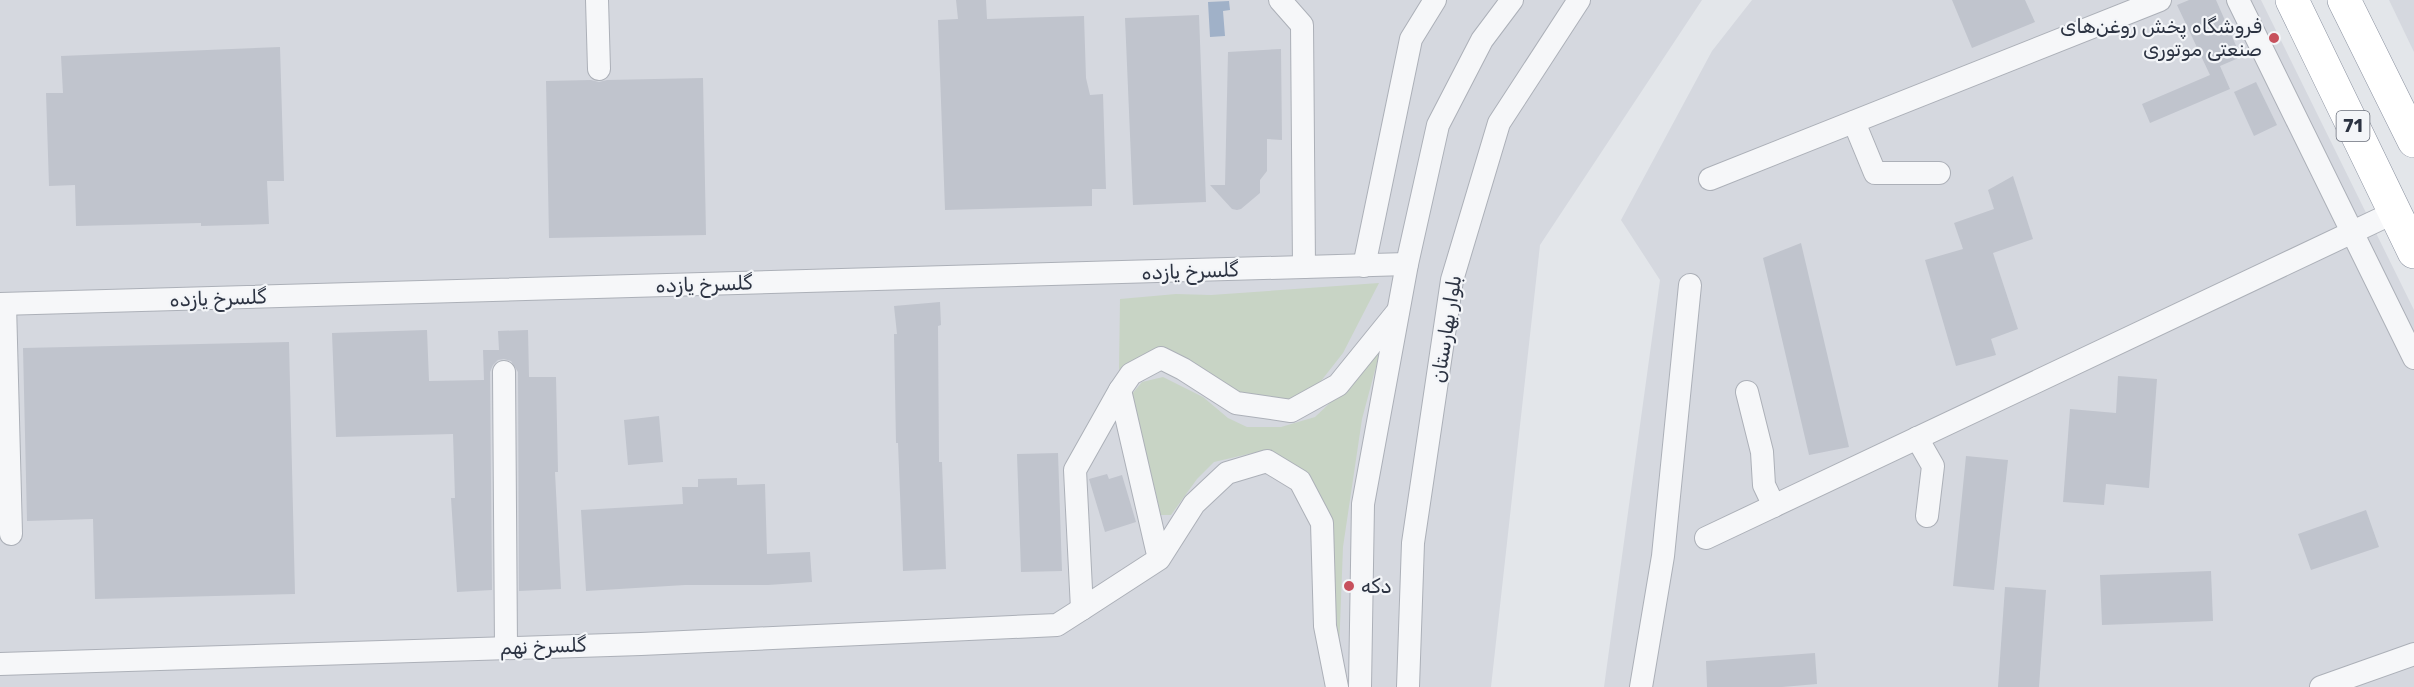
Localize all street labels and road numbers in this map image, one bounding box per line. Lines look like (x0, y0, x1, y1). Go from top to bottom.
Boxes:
road number: 71 (2336, 111, 2370, 141)
street label: گلسرخ یازده (1141, 257, 1239, 287)
street label: گلسرخ یازده (655, 270, 753, 300)
street label: بلوار بهارستان (1426, 274, 1466, 384)
street label: گلسرخ یازده (169, 284, 267, 314)
street label: گلسرخ نهم (499, 632, 587, 662)

